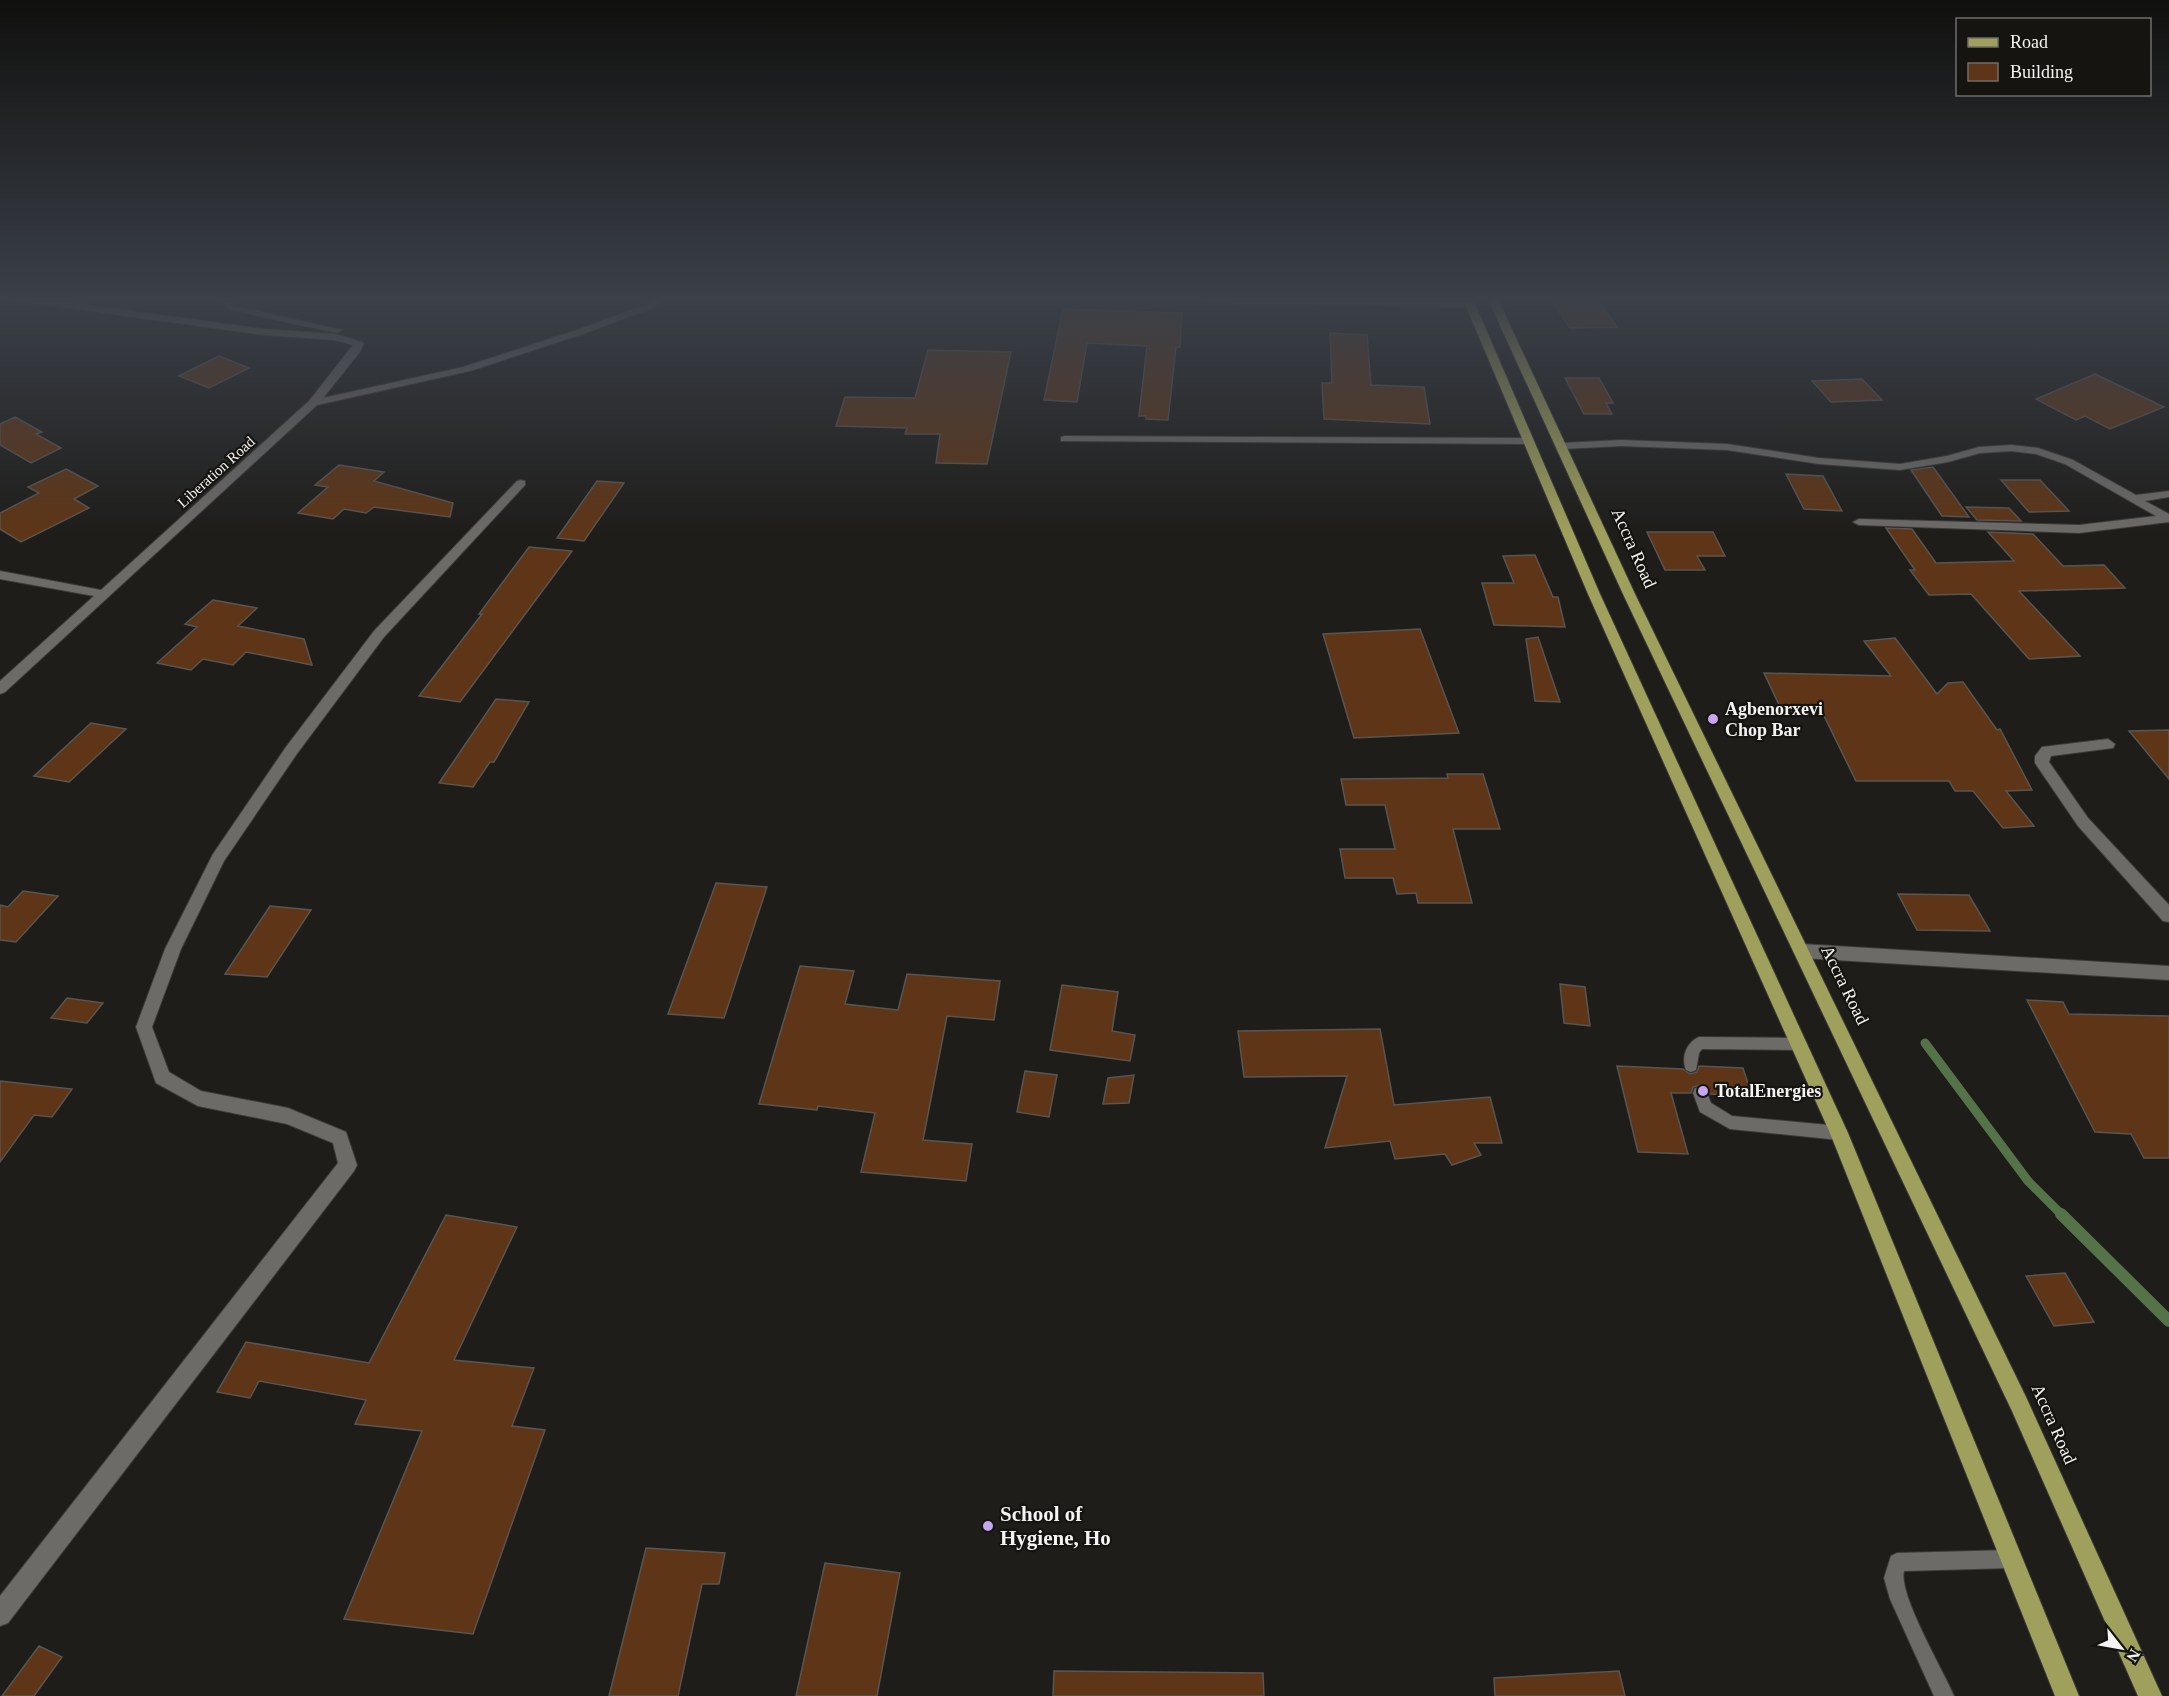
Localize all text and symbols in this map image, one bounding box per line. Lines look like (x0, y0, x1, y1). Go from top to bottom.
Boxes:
legend (1956, 18, 2151, 96)
text: Road (2010, 32, 2048, 52)
text: Building (2010, 62, 2073, 82)
street label: Liberation Road (174, 433, 258, 511)
street label: Accra Road (1607, 505, 1661, 591)
place label: Agbenorxevi Chop Bar (1725, 699, 1823, 740)
marker: Agbenorxevi Chop Bar (1706, 712, 1720, 726)
street label: Accra Road (1817, 942, 1873, 1028)
place label: TotalEnergies (1715, 1081, 1821, 1101)
marker: TotalEnergies (1696, 1084, 1710, 1098)
street label: Accra Road (2027, 1381, 2081, 1467)
place label: School of Hygiene, Ho (1000, 1502, 1111, 1550)
marker: School of Hygiene, Ho (981, 1519, 995, 1533)
north arrow (2091, 1618, 2151, 1678)
text: N (2123, 1646, 2144, 1665)

